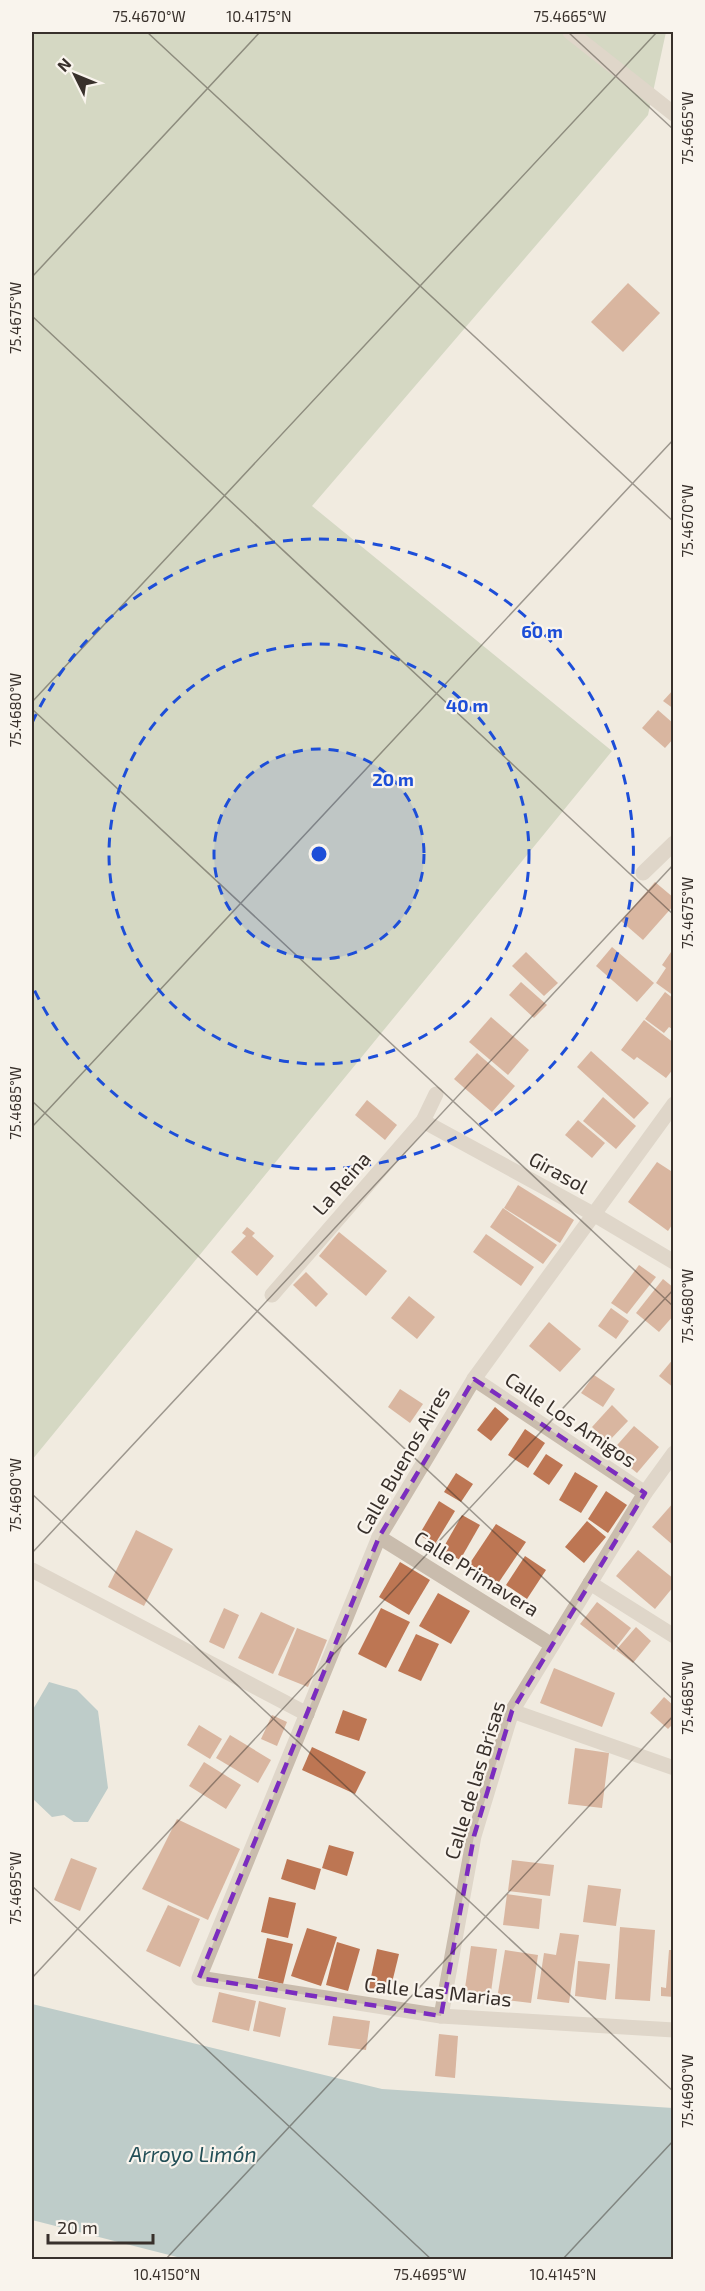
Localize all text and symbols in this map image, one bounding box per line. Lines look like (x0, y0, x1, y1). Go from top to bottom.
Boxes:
text: 75.4670°W (112, 7, 186, 25)
text: 10.4175°N (226, 7, 292, 25)
text: 75.4665°W (533, 7, 607, 25)
north arrow (45, 45, 105, 105)
text: N (53, 54, 75, 75)
text: 75.4665°W (678, 91, 696, 165)
text: 75.4675°W (6, 282, 24, 354)
text: 75.4670°W (678, 484, 696, 558)
text: 60 m (521, 620, 563, 642)
text: 75.4680°W (6, 673, 24, 747)
text: 40 m (446, 694, 488, 716)
text: 20 m (372, 768, 414, 790)
centre of rings (309, 844, 329, 864)
text: 75.4675°W (678, 877, 696, 949)
text: 75.4685°W (6, 1066, 24, 1140)
street label: La Reina (307, 1146, 375, 1220)
street label: Girasol (525, 1146, 593, 1198)
text: 75.4680°W (678, 1269, 696, 1343)
street label: Calle Los Amigos (501, 1366, 641, 1472)
street label: Calle Buenos Aires (350, 1382, 454, 1538)
text: 75.4690°W (6, 1458, 24, 1532)
street label: Calle Primavera (410, 1525, 544, 1621)
text: 75.4685°W (678, 1661, 696, 1735)
street label: Calle de las Brisas (438, 1698, 510, 1862)
text: 75.4695°W (6, 1851, 24, 1925)
street label: Calle Las Marias (363, 1971, 513, 2011)
text: 75.4690°W (678, 2054, 696, 2128)
water label: Arroyo Limón (128, 2141, 257, 2167)
scale bar (48, 2207, 153, 2245)
text: 20 m (57, 2216, 98, 2238)
text: 10.4150°N (134, 2265, 200, 2283)
text: 75.4695°W (393, 2265, 467, 2283)
text: 10.4145°N (530, 2265, 596, 2283)

